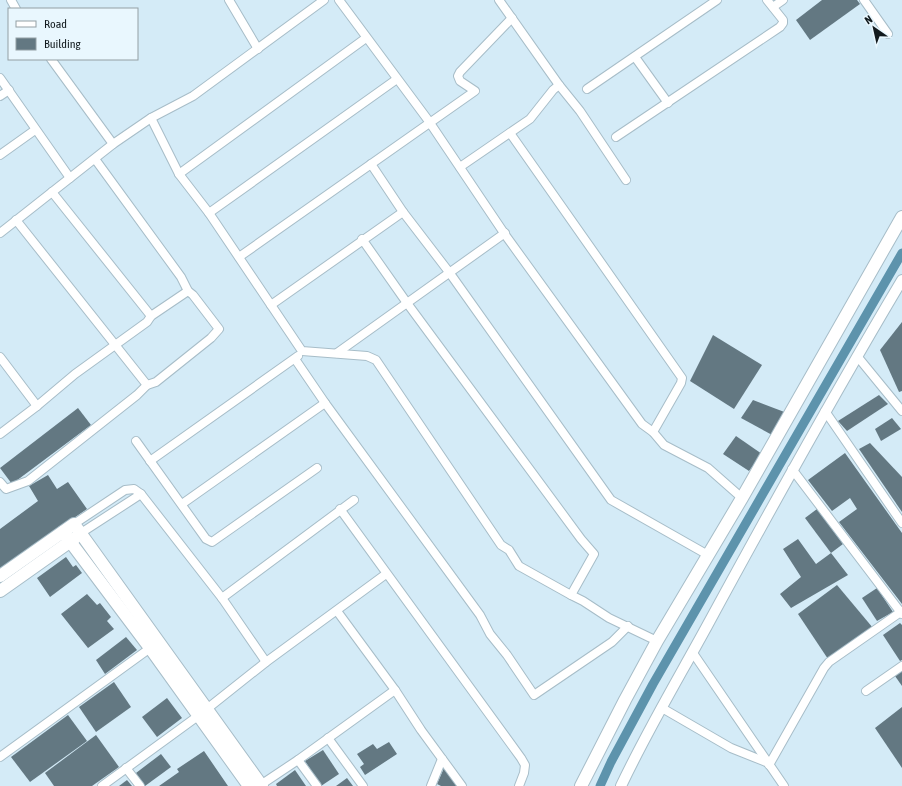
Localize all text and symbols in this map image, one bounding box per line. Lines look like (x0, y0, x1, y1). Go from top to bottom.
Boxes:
legend (8, 8, 138, 60)
north arrow (854, 8, 894, 48)
text: N (862, 13, 874, 27)
text: Road (44, 17, 67, 31)
text: Building (44, 37, 82, 51)

